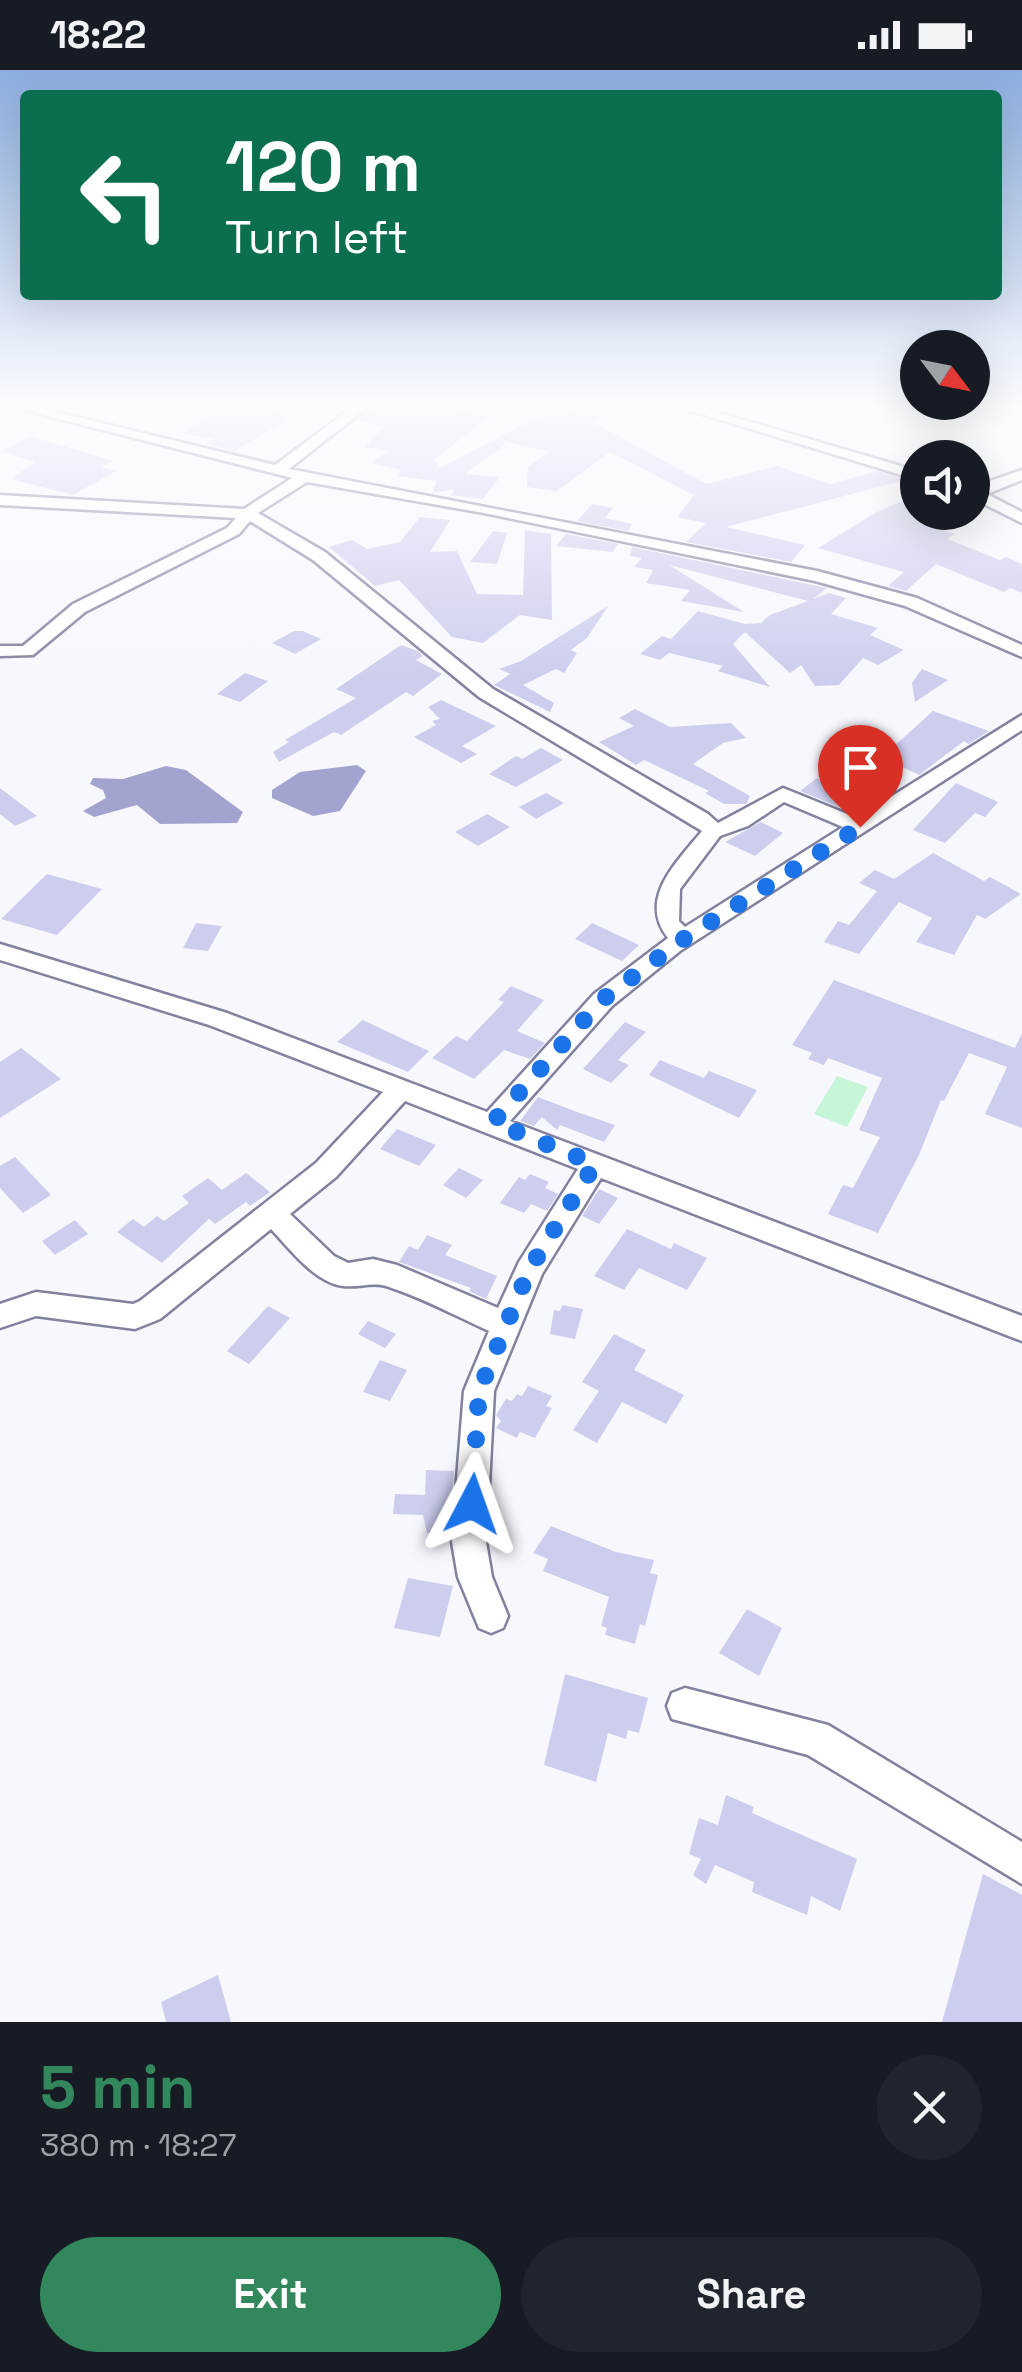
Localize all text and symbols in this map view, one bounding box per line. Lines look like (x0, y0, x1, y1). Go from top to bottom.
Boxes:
text: 18:22 (50, 11, 146, 59)
text: 120 m (225, 122, 421, 211)
icon: left (60, 130, 190, 260)
text: Turn left (225, 209, 408, 266)
north arrow (900, 330, 990, 420)
map controls (900, 330, 990, 530)
button: sound (900, 440, 990, 530)
pin (818, 725, 903, 828)
icon: arrive (833, 740, 888, 795)
position arrow (420, 1452, 524, 1556)
text: 5 min (40, 2049, 195, 2126)
button: close (877, 2055, 982, 2160)
text: 380 m · 18:27 (40, 2125, 236, 2165)
button: Exit (40, 2237, 501, 2352)
button: Share (521, 2237, 982, 2352)

